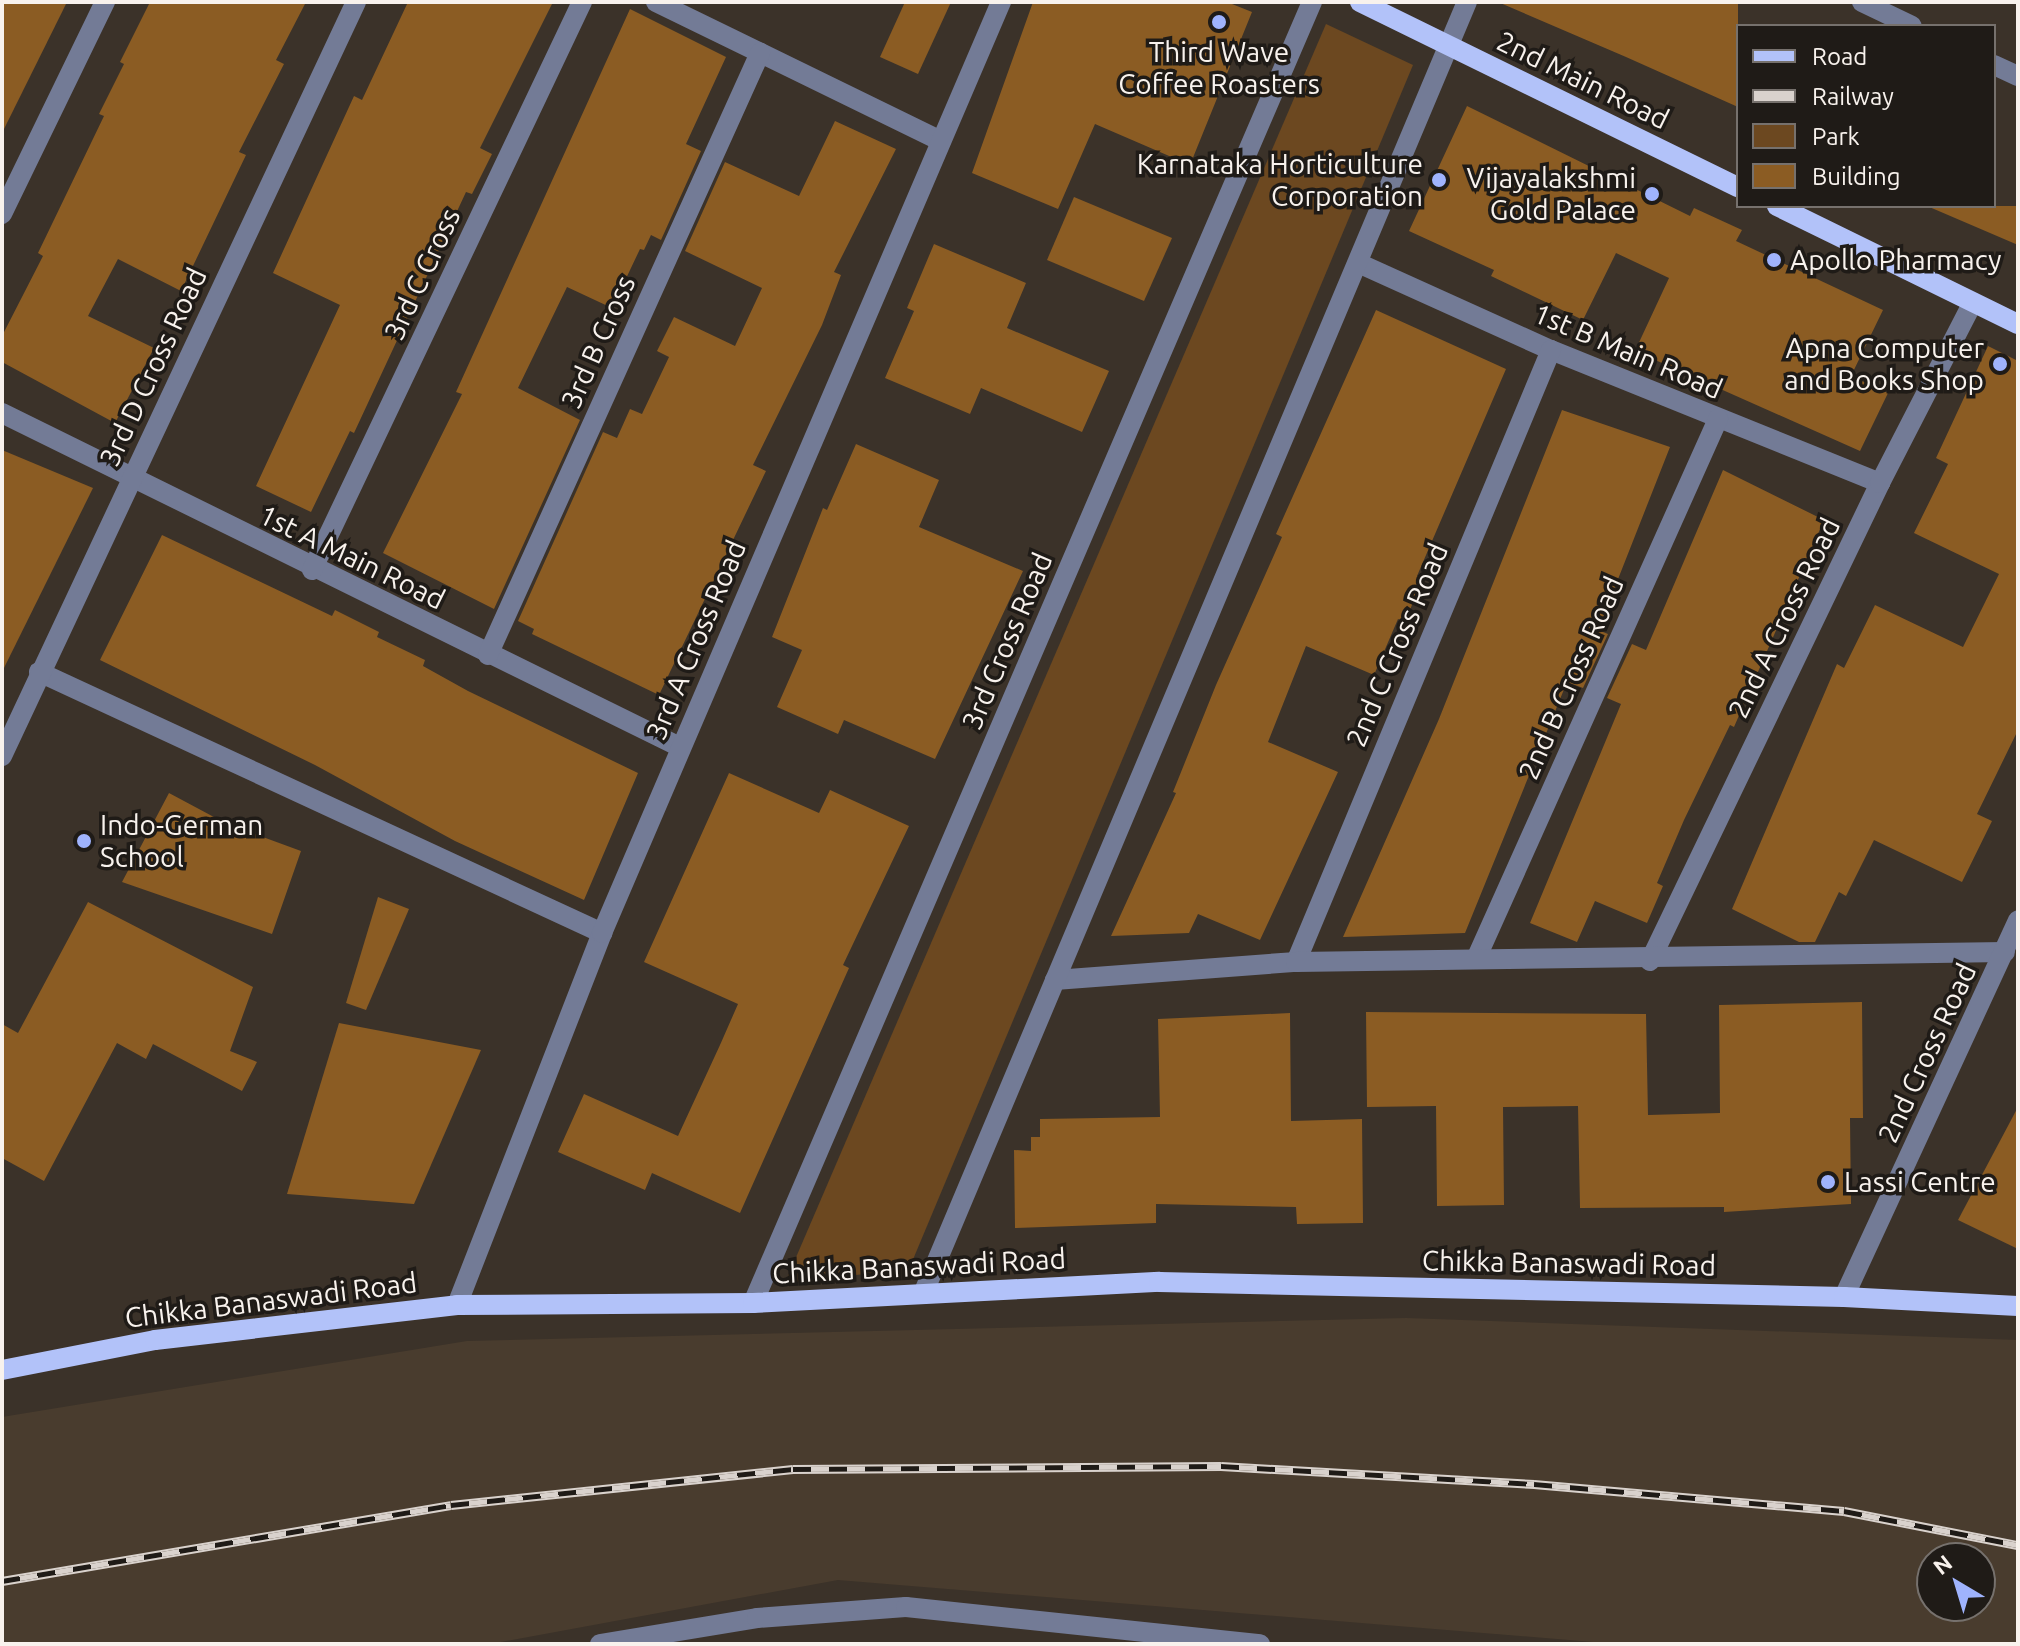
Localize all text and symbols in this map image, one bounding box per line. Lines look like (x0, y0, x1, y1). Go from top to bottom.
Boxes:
marker: Third Wave Coffee Roasters (1210, 13, 1228, 31)
street label: 2nd Main Road (1492, 24, 1674, 136)
legend (1736, 24, 1996, 208)
place label: Third Wave Coffee Roasters (1118, 35, 1320, 101)
text: Road (1812, 43, 1867, 70)
text: Railway (1812, 83, 1894, 110)
text: Park (1812, 123, 1860, 150)
place label: Karnataka Horticulture Corporation (1137, 147, 1423, 213)
place label: Vijayalakshmi Gold Palace (1466, 161, 1636, 227)
text: Building (1812, 163, 1900, 190)
marker: Karnataka Horticulture Corporation (1430, 171, 1448, 189)
marker: Vijayalakshmi Gold Palace (1643, 185, 1661, 203)
street label: 3rd C Cross (377, 203, 467, 345)
place label: Apollo Pharmacy (1790, 243, 2002, 277)
marker: Apollo Pharmacy (1765, 251, 1783, 269)
street label: 3rd D Cross Road (92, 263, 214, 471)
street label: 3rd B Cross (554, 270, 642, 414)
street label: 1st B Main Road (1528, 296, 1728, 406)
place label: Apna Computer and Books Shop (1784, 331, 1984, 397)
marker: Apna Computer and Books Shop (1991, 355, 2009, 373)
street label: 1st A Main Road (254, 498, 450, 616)
street label: 2nd A Cross Road (1721, 512, 1847, 724)
street label: 3rd A Cross Road (639, 535, 753, 745)
street label: 2nd C Cross Road (1339, 538, 1455, 752)
street label: 3rd Cross Road (955, 548, 1059, 734)
street label: 2nd B Cross Road (1511, 572, 1631, 784)
place label: Indo-German School (100, 808, 263, 874)
marker: Indo-German School (75, 832, 93, 850)
street label: 2nd Cross Road (1871, 958, 1983, 1148)
place label: Lassi Centre (1844, 1165, 1996, 1199)
marker: Lassi Centre (1819, 1173, 1837, 1191)
street label: Chikka Banaswadi Road (771, 1242, 1067, 1290)
street label: Chikka Banaswadi Road (1422, 1244, 1716, 1282)
street label: Chikka Banaswadi Road (123, 1265, 419, 1335)
north arrow (1916, 1542, 1996, 1622)
text: N (1928, 1549, 1956, 1579)

